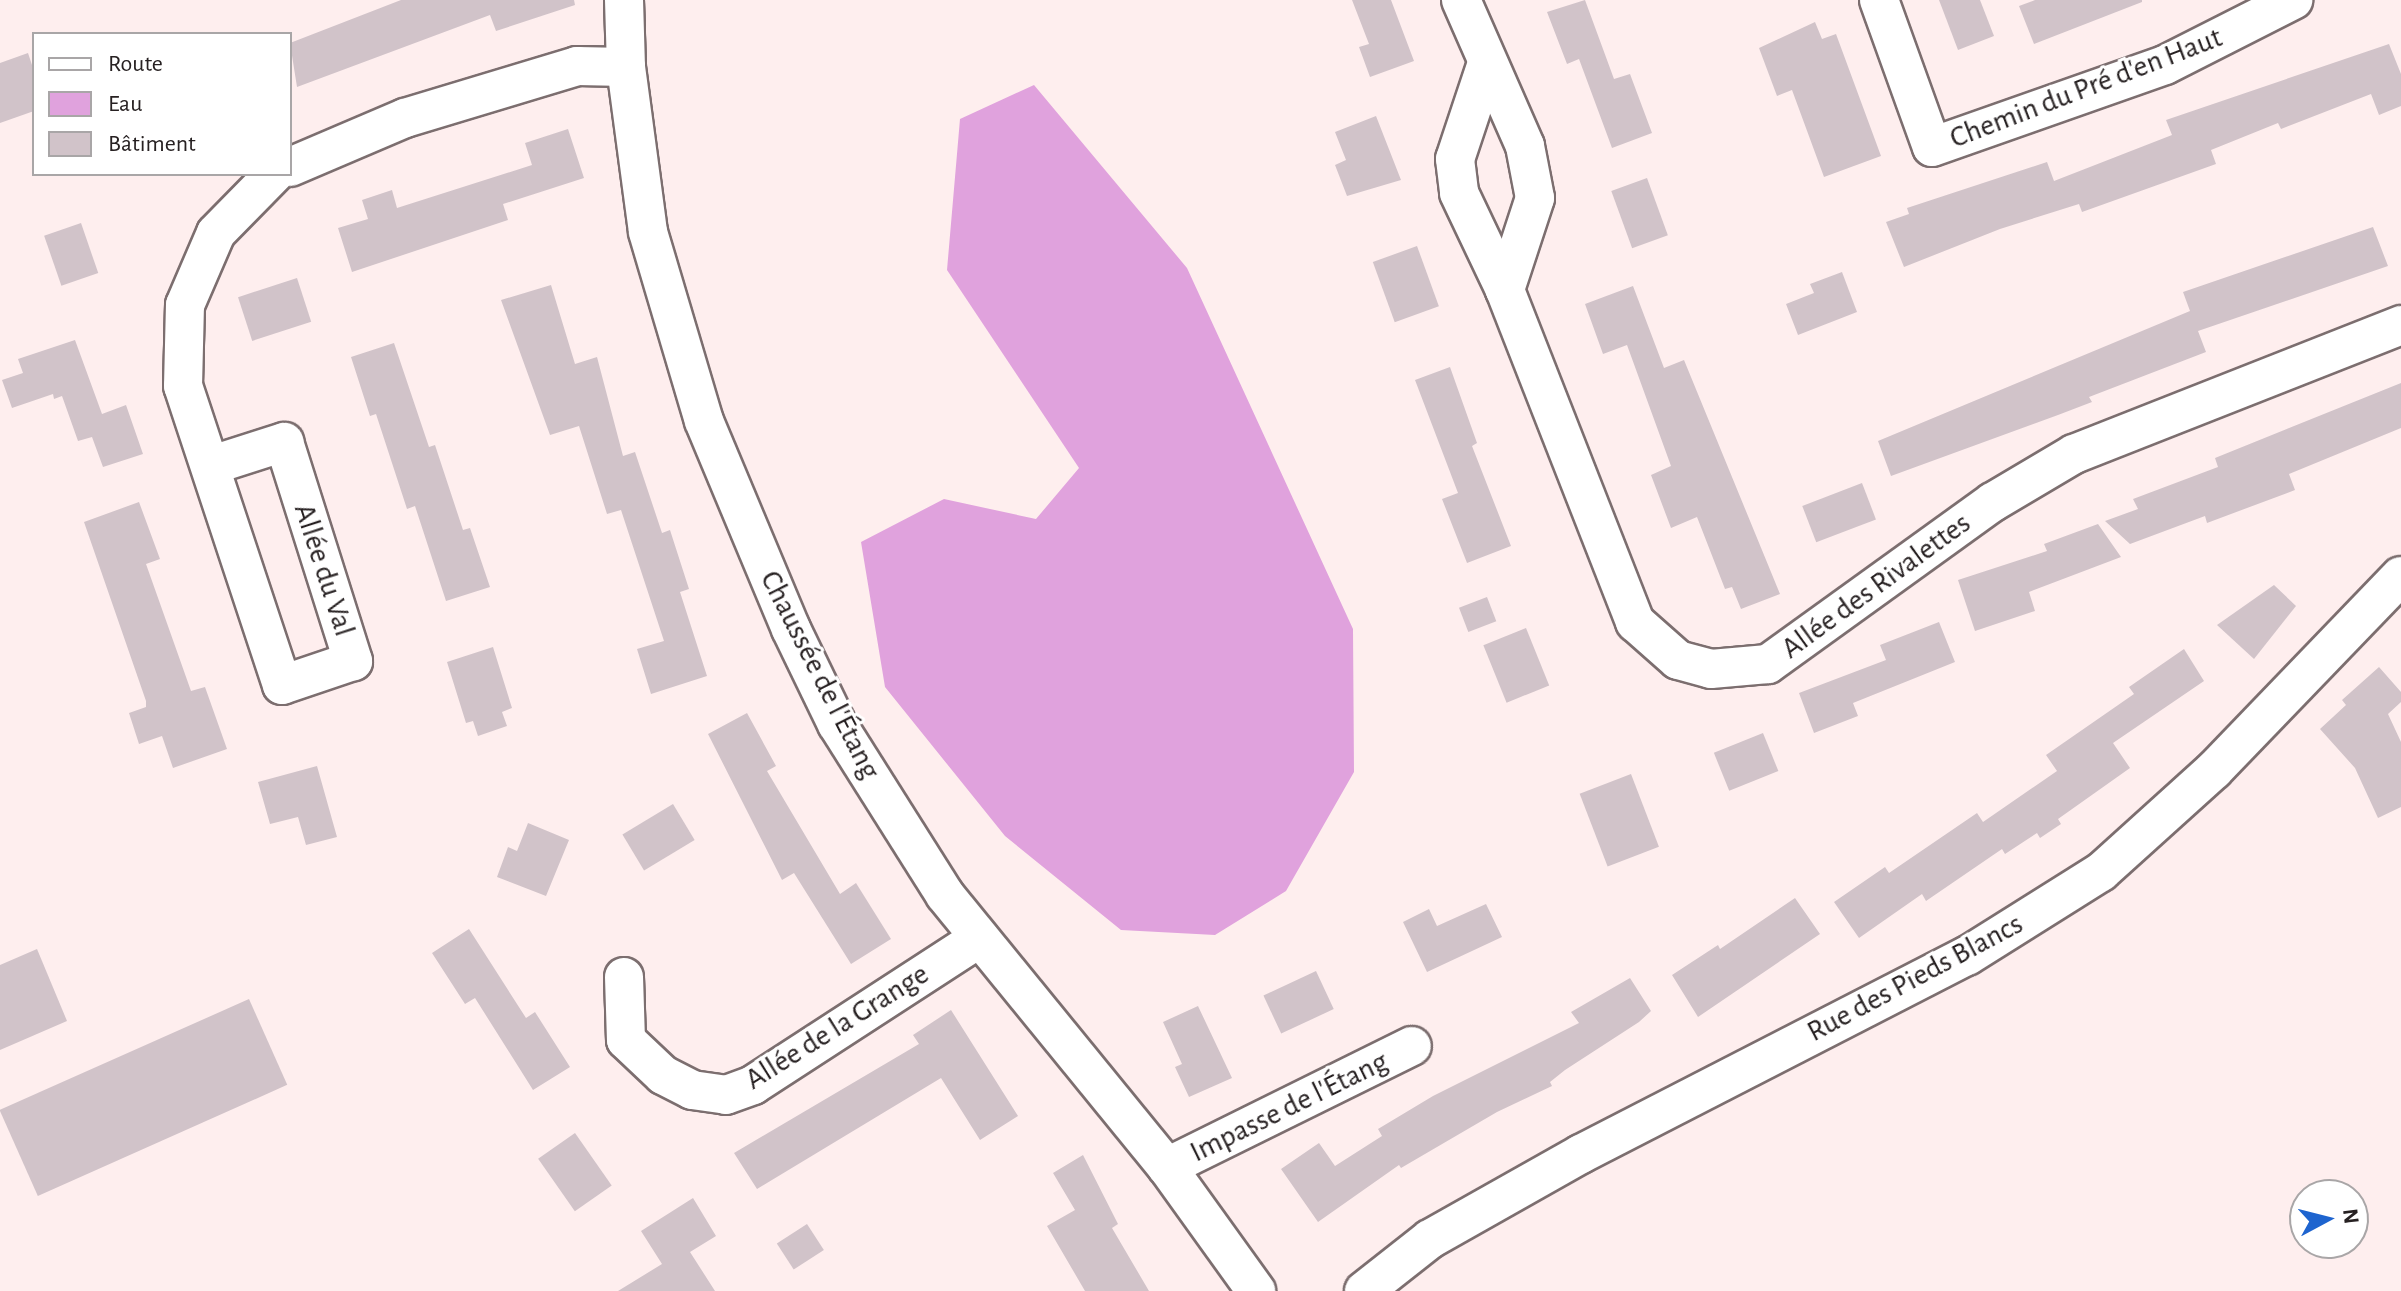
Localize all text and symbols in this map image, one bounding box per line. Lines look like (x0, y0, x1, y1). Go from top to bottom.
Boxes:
street label: Chemin du Pré d'en Haut (1945, 20, 2227, 156)
legend (32, 32, 292, 176)
text: Route (108, 52, 163, 76)
text: Eau (108, 92, 142, 116)
text: Bâtiment (108, 132, 196, 156)
street label: Allée du Val (286, 499, 362, 641)
street label: Allée des Rivalettes (1774, 505, 1978, 667)
street label: Chaussée de l'Étang (752, 565, 888, 785)
street label: Rue des Pieds Blancs (1801, 906, 2029, 1050)
street label: Allée de la Grange (739, 956, 935, 1098)
street label: Impasse de l'Étang (1184, 1044, 1394, 1170)
north arrow (2289, 1179, 2369, 1259)
text: N (2339, 1207, 2363, 1225)

